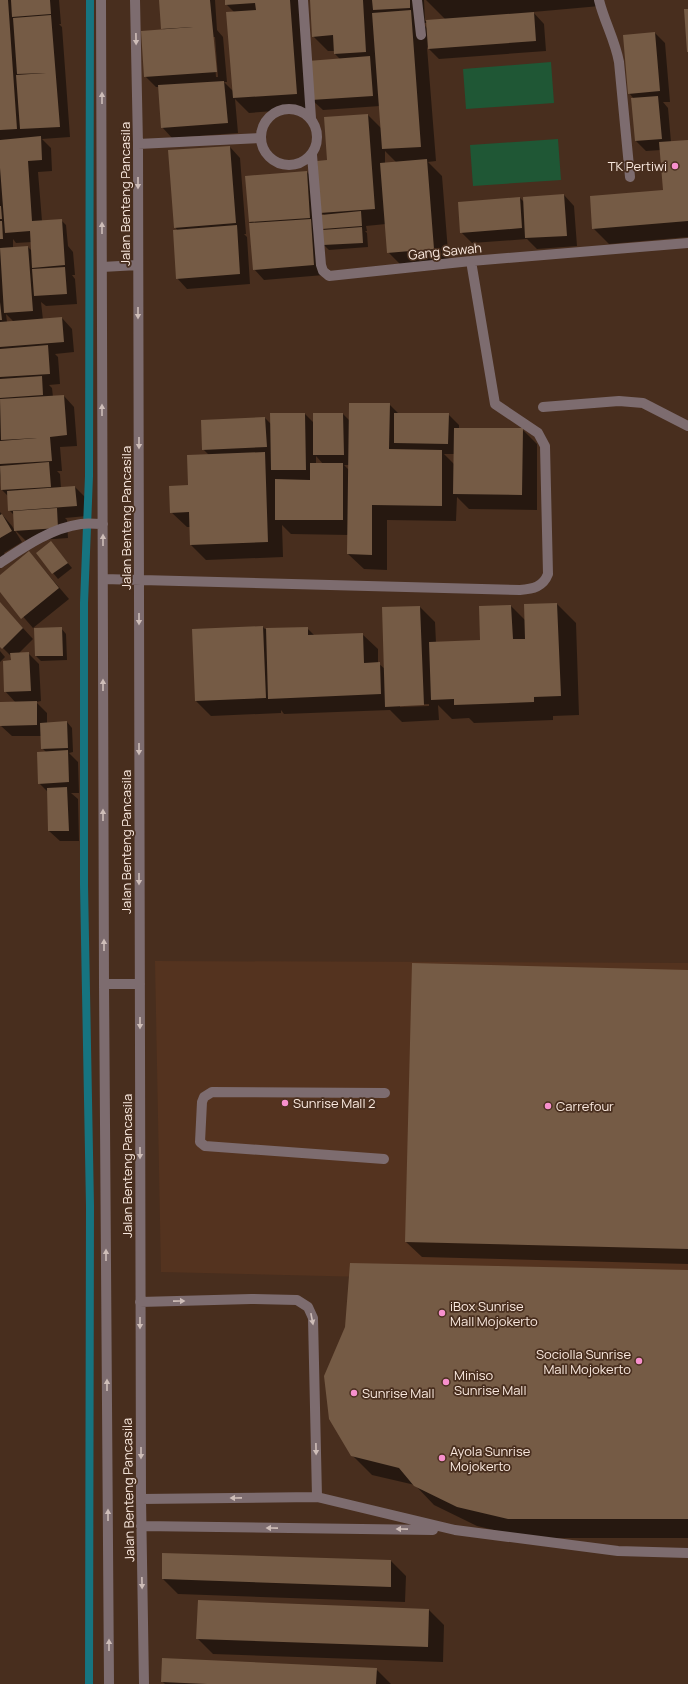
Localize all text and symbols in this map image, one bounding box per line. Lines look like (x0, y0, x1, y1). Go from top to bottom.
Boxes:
one-way arrow (133, 33, 139, 46)
one-way arrow (99, 91, 105, 104)
street label: Jalan Benteng Pancasila (116, 122, 134, 266)
place label: TK Pertiwi (608, 157, 667, 175)
marker: TK Pertiwi (670, 161, 680, 171)
one-way arrow (135, 177, 141, 190)
one-way arrow (99, 221, 105, 234)
street label: Gang Sawah (407, 238, 483, 264)
one-way arrow (135, 307, 141, 320)
one-way arrow (99, 403, 105, 416)
one-way arrow (136, 437, 142, 450)
street label: Jalan Benteng Pancasila (117, 446, 135, 590)
one-way arrow (100, 533, 106, 546)
one-way arrow (136, 613, 142, 626)
one-way arrow (100, 678, 106, 691)
one-way arrow (136, 743, 142, 756)
street label: Jalan Benteng Pancasila (117, 770, 135, 914)
one-way arrow (100, 808, 106, 821)
one-way arrow (136, 873, 142, 886)
one-way arrow (101, 938, 107, 951)
one-way arrow (137, 1017, 143, 1030)
street label: Jalan Benteng Pancasila (118, 1094, 136, 1238)
place label: Sunrise Mall 2 (293, 1094, 375, 1112)
place label: Carrefour (556, 1097, 614, 1115)
marker: Sunrise Mall 2 (280, 1098, 290, 1108)
marker: Carrefour (543, 1101, 553, 1111)
one-way arrow (137, 1147, 143, 1160)
one-way arrow (103, 1248, 109, 1261)
one-way arrow (173, 1297, 185, 1304)
place label: iBox Sunrise Mall Mojokerto (450, 1297, 538, 1330)
marker: iBox Sunrise Mall Mojokerto (437, 1308, 447, 1318)
one-way arrow (309, 1313, 315, 1325)
one-way arrow (137, 1317, 143, 1330)
place label: Sociolla Sunrise Mall Mojokerto (536, 1345, 631, 1378)
marker: Sociolla Sunrise Mall Mojokerto (634, 1356, 644, 1366)
place label: Miniso Sunrise Mall (454, 1366, 526, 1399)
marker: Miniso Sunrise Mall (441, 1377, 451, 1387)
one-way arrow (104, 1378, 110, 1391)
place label: Sunrise Mall (362, 1384, 434, 1402)
marker: Sunrise Mall (349, 1388, 359, 1398)
street label: Jalan Benteng Pancasila (118, 1418, 138, 1562)
place label: Ayola Sunrise Mojokerto (450, 1442, 531, 1475)
one-way arrow (313, 1443, 319, 1456)
one-way arrow (138, 1447, 144, 1460)
marker: Ayola Sunrise Mojokerto (437, 1453, 447, 1463)
one-way arrow (229, 1495, 242, 1501)
one-way arrow (105, 1508, 111, 1521)
one-way arrow (266, 1524, 278, 1531)
one-way arrow (395, 1526, 408, 1532)
one-way arrow (139, 1577, 146, 1589)
one-way arrow (106, 1638, 112, 1651)

